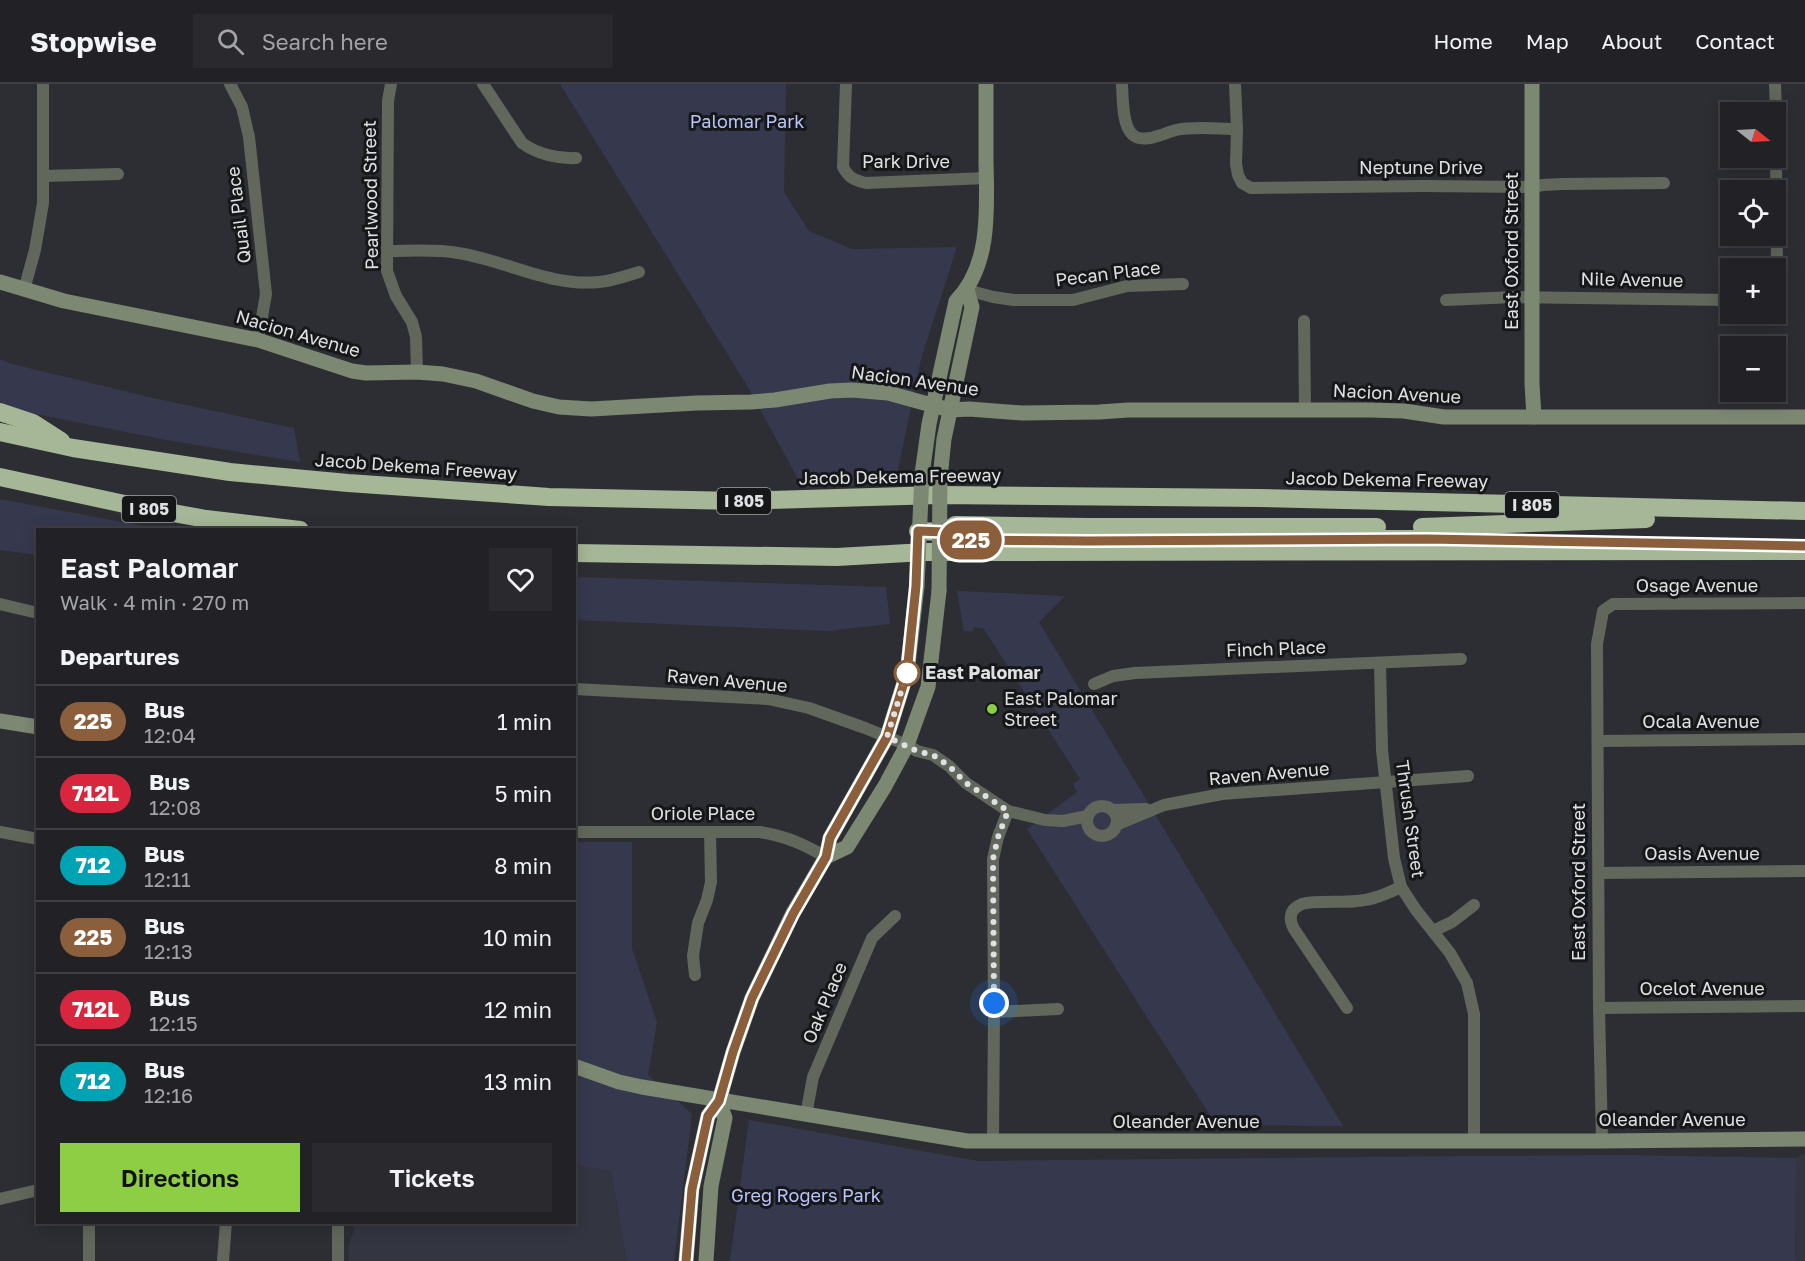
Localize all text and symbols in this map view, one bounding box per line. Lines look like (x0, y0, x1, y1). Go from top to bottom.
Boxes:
search box (193, 14, 613, 68)
text: Stopwise (30, 25, 157, 58)
icon: search (214, 25, 247, 58)
text: Search here (262, 28, 388, 55)
text: Home (1433, 28, 1493, 54)
text: Map (1526, 28, 1569, 54)
text: About (1602, 28, 1662, 54)
text: Contact (1695, 28, 1775, 54)
north arrow (1720, 102, 1786, 168)
map controls (1720, 102, 1786, 402)
park label: Palomar Park (690, 110, 804, 132)
street label: Pearlwood Street (358, 120, 382, 270)
street label: Park Drive (862, 150, 950, 172)
street label: Neptune Drive (1359, 156, 1483, 178)
street label: Quail Place (221, 165, 255, 265)
street label: East Oxford Street (1500, 172, 1522, 330)
button: locate (1720, 180, 1786, 246)
street label: Pecan Place (1054, 256, 1162, 290)
button: + (1720, 258, 1786, 324)
street label: Nile Avenue (1581, 267, 1683, 291)
street label: Nacion Avenue (234, 305, 363, 361)
button: − (1720, 336, 1786, 402)
street label: Nacion Avenue (850, 360, 980, 400)
street label: Nacion Avenue (1332, 379, 1462, 407)
street label: Jacob Dekema Freeway (314, 448, 518, 484)
street label: Jacob Dekema Freeway (799, 463, 1001, 489)
street label: Jacob Dekema Freeway (1286, 466, 1488, 492)
road number: I 805 (717, 488, 771, 514)
road number: I 805 (1505, 492, 1559, 518)
road number: I 805 (122, 496, 176, 522)
line badge: 225 (936, 520, 1006, 560)
text: 225 (952, 527, 990, 553)
button: heart (489, 548, 552, 611)
text: East Palomar (60, 551, 238, 584)
street label: Osage Avenue (1636, 574, 1758, 596)
text: Walk · 4 min · 270 m (60, 590, 249, 614)
street label: Finch Place (1226, 635, 1326, 661)
text: Departures (60, 643, 179, 670)
marker: East Palomar (894, 660, 920, 686)
place label: East Palomar (925, 661, 1041, 683)
street label: Raven Avenue (666, 664, 788, 696)
place label: East Palomar Street (1004, 687, 1118, 730)
text: Bus (144, 696, 185, 723)
marker: East Palomar Street (985, 702, 999, 716)
text: 225 (74, 708, 112, 734)
text: 1 min (497, 708, 552, 735)
street label: Ocala Avenue (1642, 710, 1760, 732)
text: 12:04 (144, 723, 196, 747)
street label: Raven Avenue (1208, 757, 1330, 789)
street label: Thrush Street (1392, 759, 1430, 879)
text: Bus (149, 768, 190, 795)
text: 712L (72, 780, 119, 806)
text: 5 min (495, 780, 552, 807)
text: 12:08 (149, 795, 201, 819)
street label: Oriole Place (651, 802, 755, 824)
street label: East Oxford Street (1567, 803, 1589, 961)
text: Bus (144, 840, 185, 867)
street label: Oasis Avenue (1644, 842, 1760, 864)
text: 712 (75, 852, 111, 878)
text: 8 min (494, 852, 552, 879)
text: 12:11 (144, 867, 191, 891)
text: Bus (144, 912, 185, 939)
text: 225 (74, 924, 112, 950)
text: 10 min (483, 924, 552, 951)
text: 12:13 (144, 939, 193, 963)
street label: Oak Place (797, 959, 851, 1047)
street label: Ocelot Avenue (1639, 977, 1765, 999)
text: Bus (149, 984, 190, 1011)
your location (979, 988, 1009, 1018)
text: 712L (72, 996, 119, 1022)
text: 12 min (484, 996, 552, 1023)
text: 12:15 (149, 1011, 198, 1035)
text: Bus (144, 1056, 185, 1083)
text: 712 (75, 1068, 111, 1094)
text: 13 min (484, 1068, 552, 1095)
text: 12:16 (144, 1083, 193, 1107)
street label: Oleander Avenue (1598, 1108, 1746, 1130)
street label: Oleander Avenue (1112, 1110, 1260, 1132)
button: Directions (60, 1143, 300, 1212)
button: Tickets (312, 1143, 552, 1212)
park label: Greg Rogers Park (731, 1184, 881, 1206)

